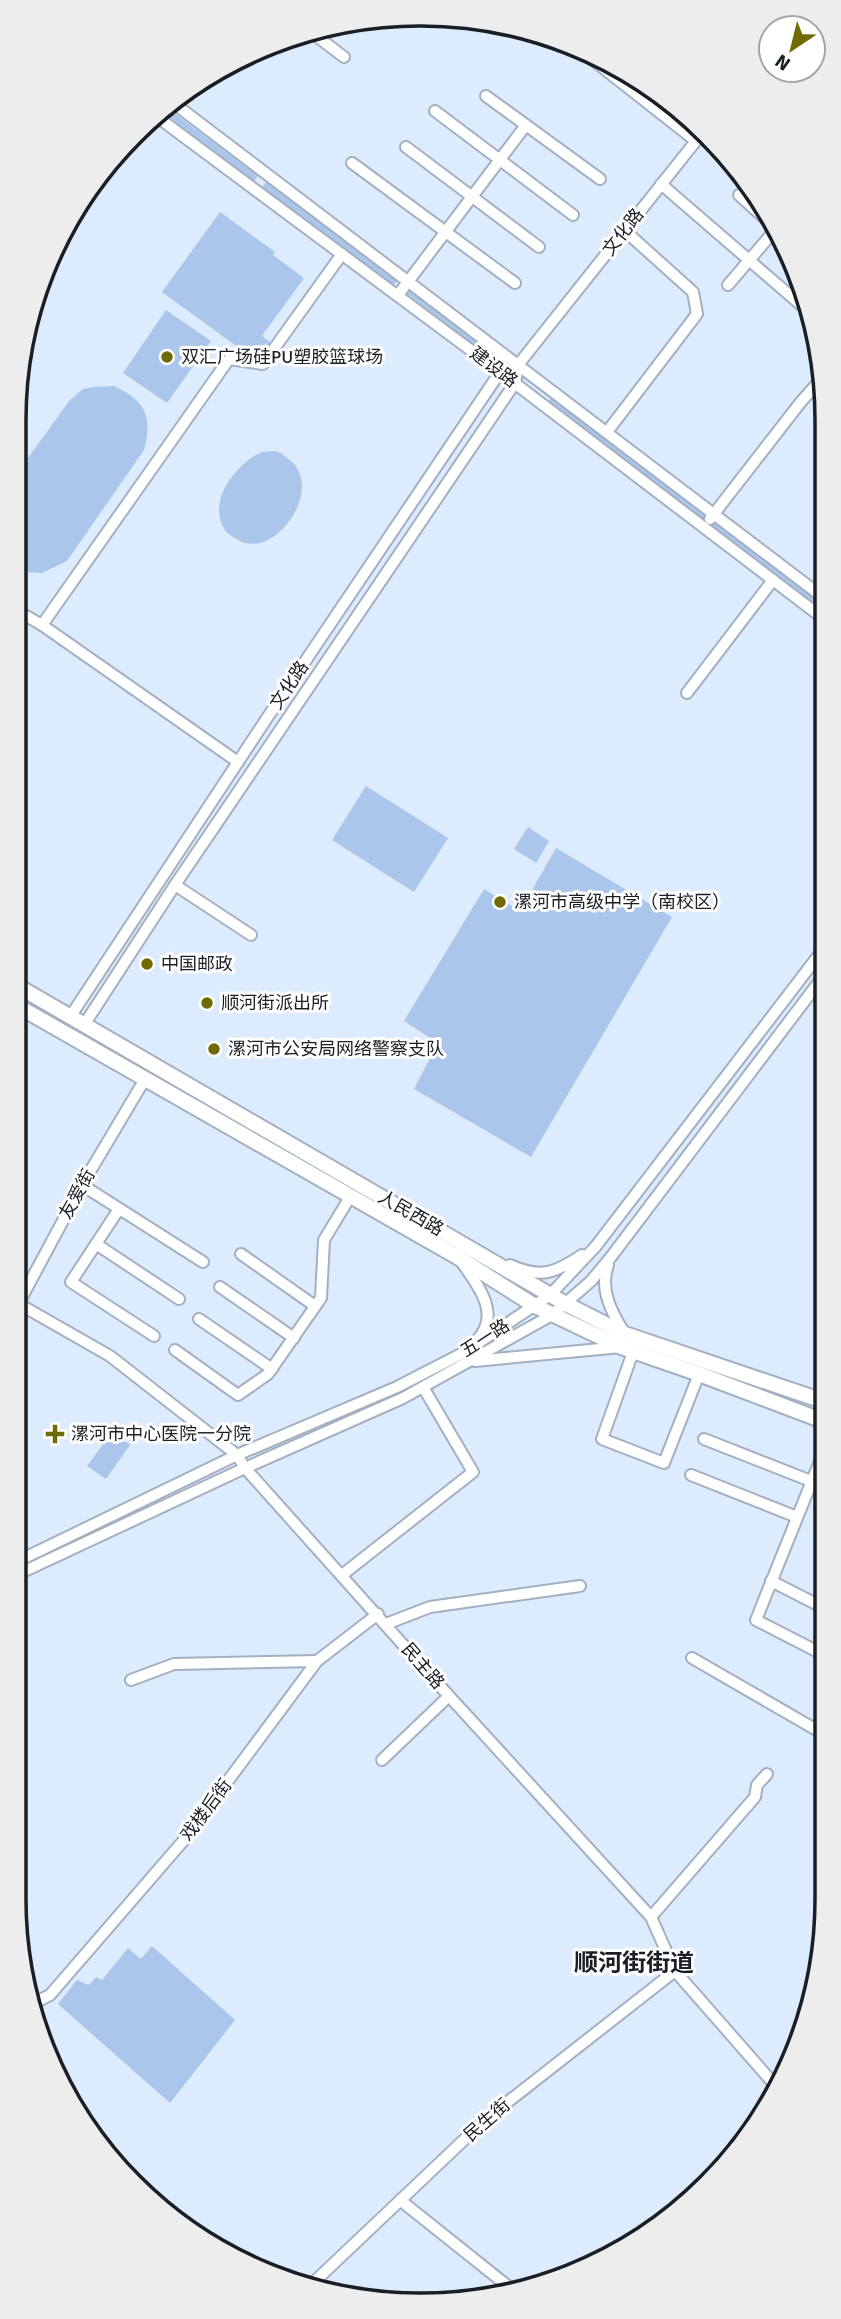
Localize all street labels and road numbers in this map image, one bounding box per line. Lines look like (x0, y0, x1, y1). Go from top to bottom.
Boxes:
street label: 文化路 (598, 204, 648, 260)
street label: 建设路 (466, 342, 522, 392)
street label: 文化路 (265, 656, 313, 714)
street label: 友爱街 (54, 1165, 100, 1223)
street label: 人民西路 (374, 1185, 448, 1241)
street label: 五一路 (456, 1314, 514, 1362)
street label: 民主路 (397, 1638, 449, 1694)
street label: 戏楼后街 (176, 1775, 236, 1845)
street label: 民生街 (459, 2094, 515, 2146)

